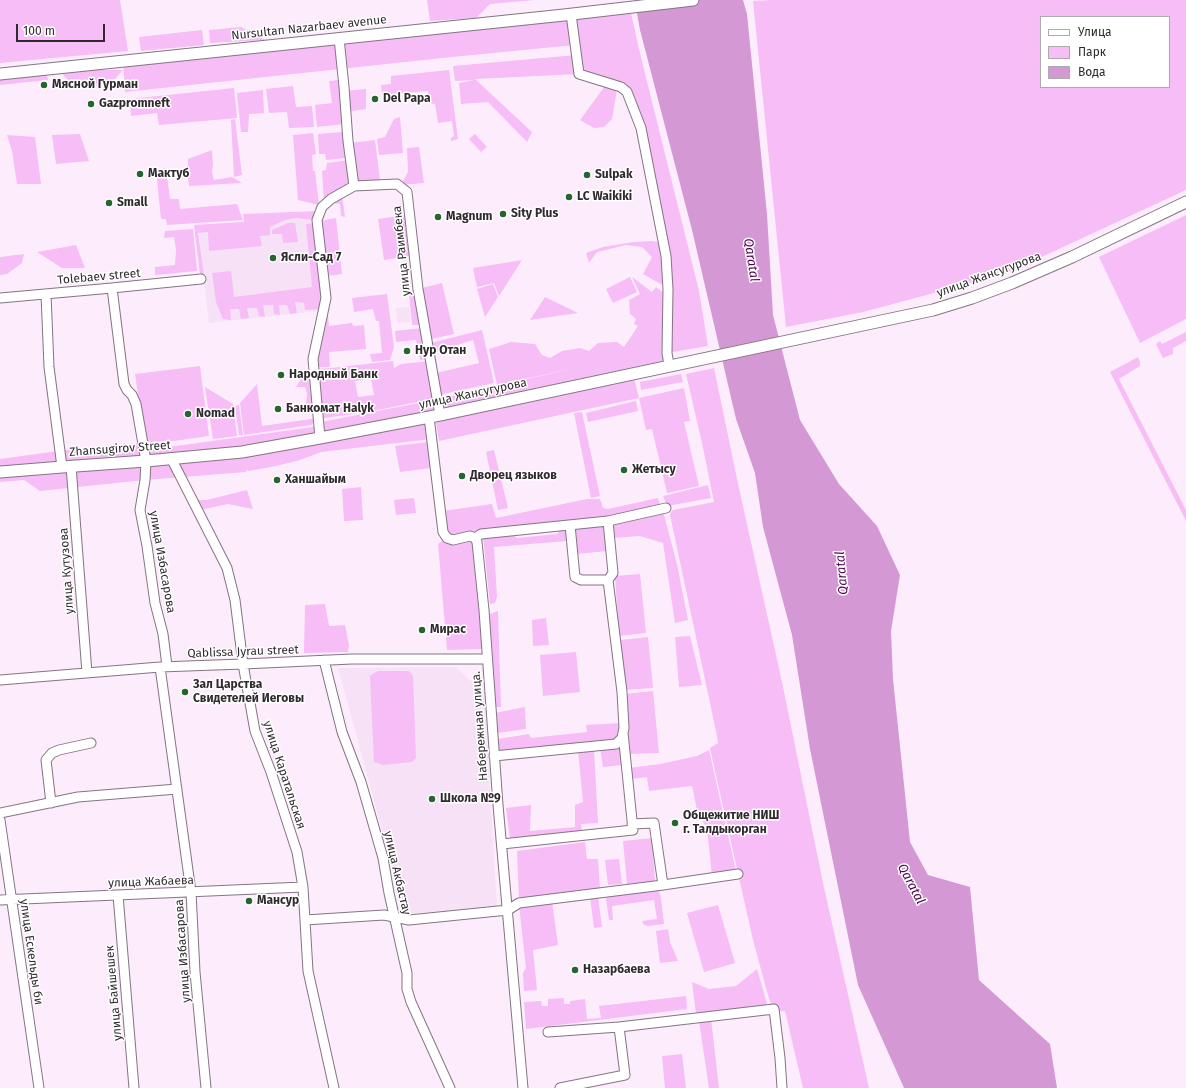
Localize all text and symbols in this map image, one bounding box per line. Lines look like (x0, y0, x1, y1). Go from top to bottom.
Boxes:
street label: Nursultan Nazarbaev avenue (231, 13, 387, 43)
scale bar (18, 16, 107, 42)
legend (1040, 16, 1170, 88)
text: 100 m (23, 24, 55, 38)
text: Улица (1078, 25, 1112, 39)
text: Парк (1078, 45, 1106, 59)
text: Вода (1078, 65, 1105, 79)
place label: Мясной Гурман (52, 78, 138, 92)
marker: Мясной Гурман (39, 80, 49, 90)
place label: Del Papa (383, 92, 431, 106)
marker: Del Papa (370, 94, 380, 104)
place label: Gazpromneft (99, 97, 170, 111)
marker: Gazpromneft (86, 99, 96, 109)
place label: Мактуб (148, 167, 189, 181)
place label: Sulpak (595, 168, 633, 182)
marker: Мактуб (135, 169, 145, 179)
marker: Sulpak (582, 170, 592, 180)
place label: LC Waikiki (577, 190, 632, 204)
marker: LC Waikiki (564, 192, 574, 202)
place label: Small (117, 196, 148, 210)
marker: Small (104, 198, 114, 208)
street label: улица Раимбека (390, 205, 414, 297)
place label: Sity Plus (511, 207, 558, 221)
marker: Sity Plus (498, 209, 508, 219)
place label: Magnum (446, 210, 492, 224)
marker: Magnum (433, 212, 443, 222)
water label: Qaratal (740, 237, 762, 283)
street label: улица Жансугурова (935, 249, 1043, 301)
place label: Ясли-Сад 7 (281, 251, 341, 265)
marker: Ясли-Сад 7 (268, 253, 278, 263)
street label: Tolebaev street (57, 266, 141, 288)
place label: Нур Отан (415, 344, 466, 358)
marker: Нур Отан (402, 346, 412, 356)
place label: Народный Банк (289, 368, 378, 382)
marker: Народный Банк (276, 370, 286, 380)
street label: улица Жансугурова (418, 376, 528, 412)
place label: Банкомат Halyk (286, 402, 374, 416)
marker: Банкомат Halyk (273, 404, 283, 414)
place label: Nomad (196, 407, 235, 421)
marker: Nomad (183, 409, 193, 419)
street label: Zhansugirov Street (69, 438, 171, 460)
place label: Жетысу (632, 463, 676, 477)
marker: Жетысу (619, 465, 629, 475)
place label: Дворец языков (470, 469, 557, 483)
marker: Дворец языков (457, 471, 467, 481)
place label: Ханшайым (285, 473, 346, 487)
marker: Ханшайым (272, 475, 282, 485)
street label: улица Избасарова (146, 510, 178, 614)
street label: улица Кутузова (57, 527, 77, 615)
water label: Qaratal (832, 551, 852, 595)
place label: Мирас (430, 623, 466, 637)
marker: Мирас (417, 625, 427, 635)
street label: Qablissa Jyrau street (187, 643, 299, 661)
street label: Набережная улица. (469, 671, 491, 781)
place label: Зал Царства Свидетелей Иеговы (193, 678, 304, 706)
marker: Зал Царства Свидетелей Иеговы (180, 687, 190, 697)
street label: улица Каратальская (260, 719, 308, 831)
place label: Школа №9 (440, 792, 501, 806)
marker: Школа №9 (427, 794, 437, 804)
place label: Общежитие НИШ г. Талдыкорган (683, 809, 779, 837)
marker: Общежитие НИШ г. Талдыкорган (670, 818, 680, 828)
street label: улица Акбастау (380, 830, 414, 916)
water label: Qaratal (894, 861, 928, 907)
street label: улица Жабаева (108, 873, 194, 891)
place label: Мансур (257, 894, 299, 908)
marker: Мансур (244, 896, 254, 906)
street label: улица Ескельды би (16, 898, 46, 1006)
street label: улица Избасарова (172, 899, 194, 1003)
street label: улица Байшешек (103, 945, 125, 1041)
place label: Назарбаева (583, 963, 650, 977)
marker: Назарбаева (570, 965, 580, 975)

